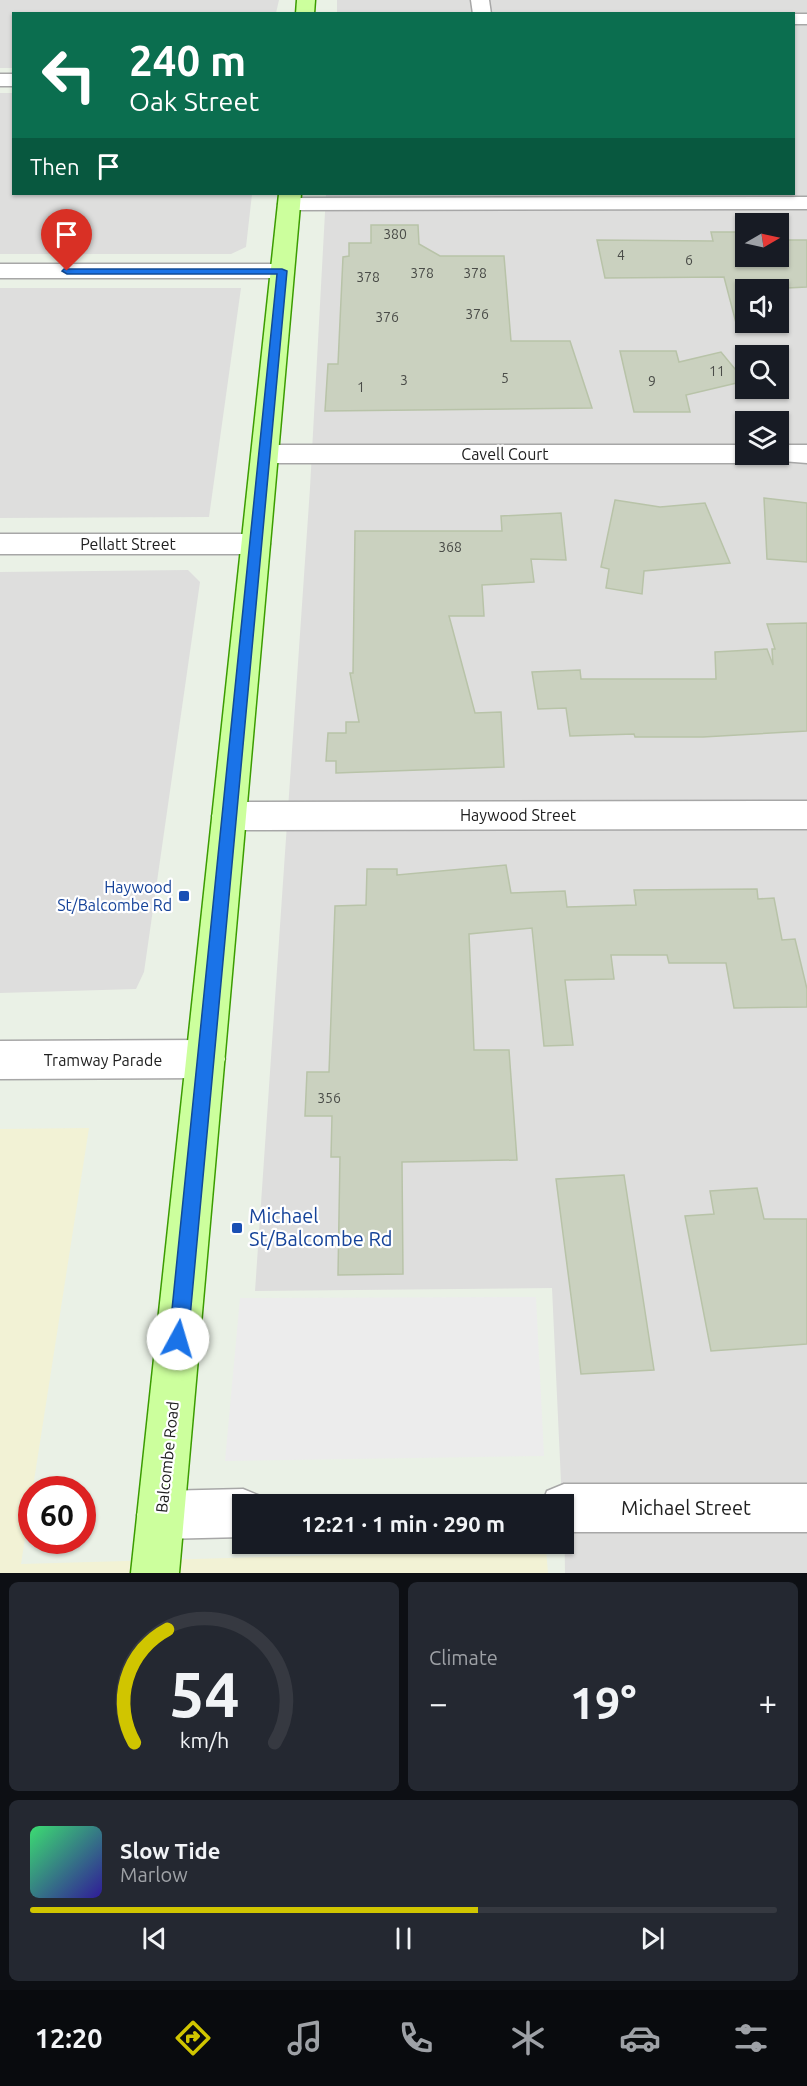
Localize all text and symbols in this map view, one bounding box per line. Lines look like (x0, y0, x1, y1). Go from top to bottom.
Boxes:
icon: left (30, 36, 108, 114)
text: 240 m (129, 37, 246, 84)
text: Oak Street (129, 86, 259, 116)
icon: arrive (92, 150, 125, 183)
text: Then (30, 154, 80, 179)
pin (41, 209, 92, 271)
north arrow (735, 213, 789, 267)
map controls (735, 213, 789, 465)
icon: arrive (50, 218, 83, 251)
house number: 380 (383, 226, 407, 242)
house number: 4 (617, 247, 625, 263)
house number: 6 (685, 252, 693, 268)
house number: 378 (410, 265, 434, 281)
house number: 378 (463, 265, 487, 281)
house number: 378 (356, 269, 380, 285)
button: sound (735, 279, 789, 333)
house number: 376 (465, 306, 489, 322)
house number: 376 (375, 309, 399, 325)
button: search (735, 345, 789, 399)
house number: 11 (709, 363, 725, 379)
house number: 5 (501, 370, 509, 386)
house number: 3 (400, 372, 408, 388)
house number: 9 (648, 373, 656, 389)
house number: 1 (357, 379, 365, 395)
button: layers (735, 411, 789, 465)
street label: Cavell Court (461, 445, 549, 463)
street label: Pellatt Street (80, 535, 177, 553)
house number: 368 (438, 539, 462, 555)
street label: Haywood Street (460, 806, 577, 824)
place label: Haywood St/Balcombe Rd (57, 878, 172, 914)
marker: Haywood St/Balcombe Rd (177, 889, 191, 903)
street label: Tramway Parade (44, 1051, 162, 1069)
house number: 356 (317, 1090, 341, 1106)
place label: Michael St/Balcombe Rd (249, 1204, 393, 1250)
marker: Michael St/Balcombe Rd (230, 1221, 244, 1235)
position arrow (146, 1307, 210, 1371)
street label: Balcombe Road (152, 1400, 182, 1514)
speed limit sign: 60 (18, 1476, 96, 1554)
street label: Michael Street (621, 1496, 751, 1519)
text: 12:21 · 1 min · 290 m (301, 1511, 505, 1536)
text: Climate (429, 1646, 498, 1669)
text: 54 (169, 1659, 239, 1729)
text: 19° (570, 1677, 636, 1728)
text: − (429, 1684, 448, 1721)
text: + (758, 1684, 777, 1721)
text: km/h (179, 1729, 229, 1753)
text: Slow Tide (120, 1838, 220, 1863)
text: Marlow (120, 1863, 188, 1886)
icon: previous (138, 1922, 171, 1955)
icon: pause (387, 1922, 420, 1955)
icon: next (636, 1922, 669, 1955)
icon: directions (172, 2017, 214, 2059)
icon: music (284, 2017, 326, 2059)
icon: phone (395, 2017, 437, 2059)
icon: climate (507, 2017, 549, 2059)
icon: car (619, 2017, 661, 2059)
icon: filters (730, 2017, 772, 2059)
text: 12:20 (35, 2023, 102, 2053)

